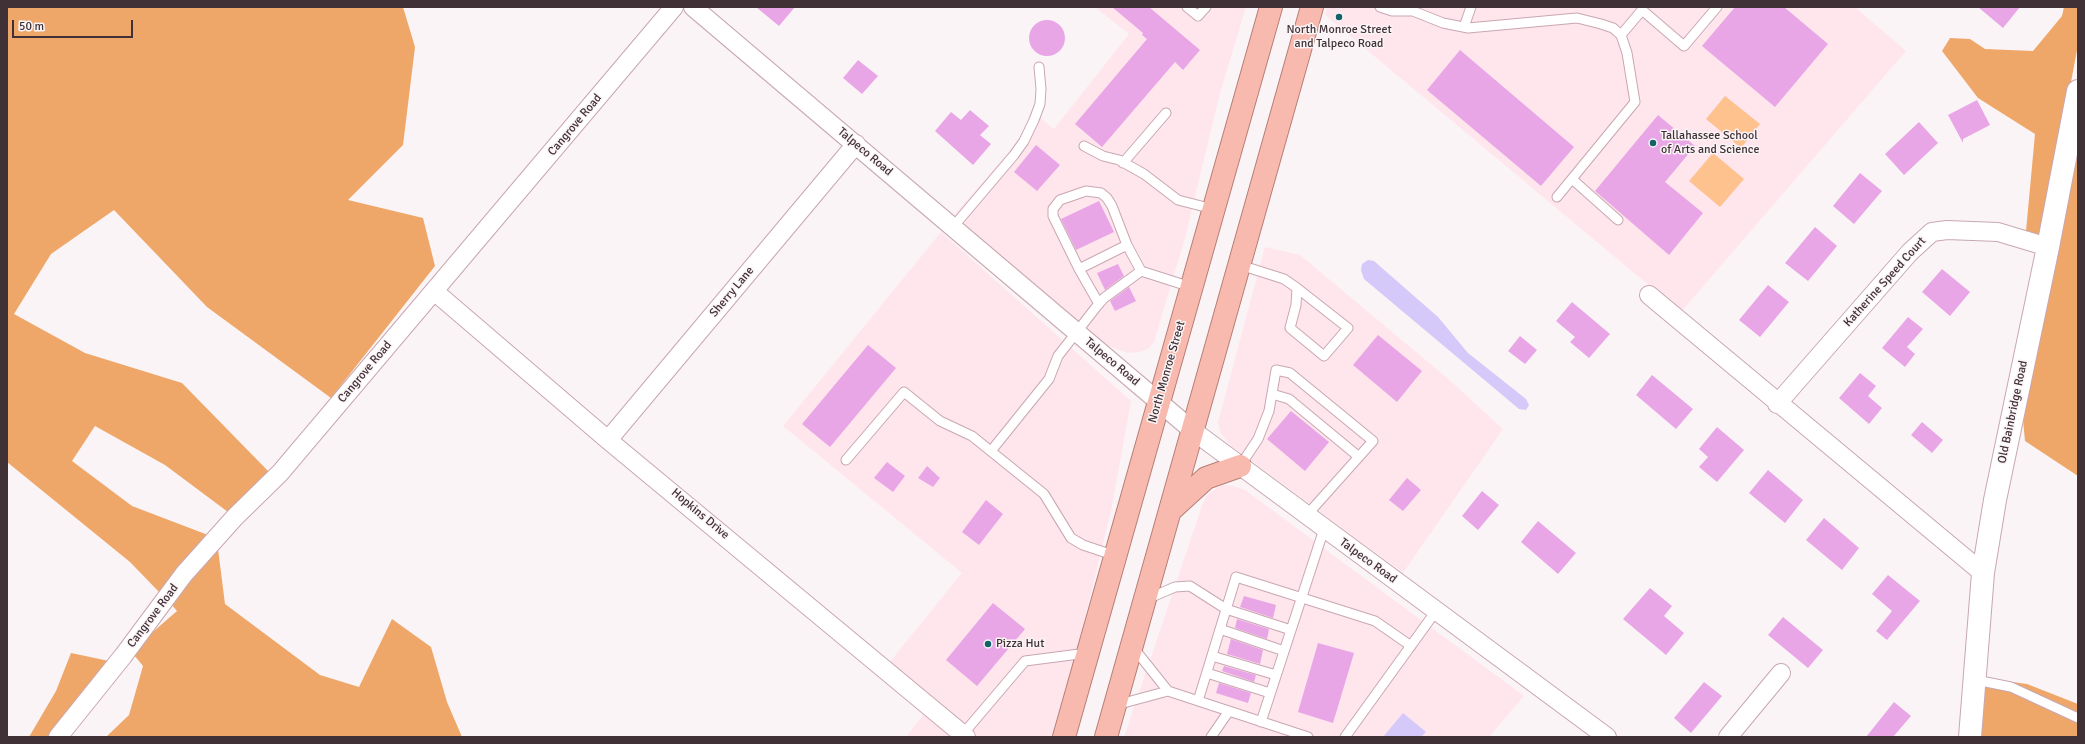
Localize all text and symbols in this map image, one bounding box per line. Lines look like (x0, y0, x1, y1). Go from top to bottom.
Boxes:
scale bar (14, 12, 135, 38)
marker: North Monroe Street and Talpeco Road (1334, 12, 1344, 22)
text: 50 m (19, 19, 44, 34)
place label: North Monroe Street and Talpeco Road (1286, 23, 1392, 51)
street label: Cangrove Road (545, 91, 605, 159)
street label: Talpeco Road (835, 125, 895, 179)
place label: Tallahassee School of Arts and Science (1661, 129, 1759, 157)
marker: Tallahassee School of Arts and Science (1648, 138, 1658, 148)
street label: Katherine Speed Court (1841, 234, 1929, 330)
street label: Sherry Lane (707, 264, 757, 320)
street label: North Monroe Street (1146, 319, 1188, 425)
street label: Talpeco Road (1082, 335, 1142, 389)
street label: Cangrove Road (335, 338, 395, 406)
street label: Old Bainbridge Road (1995, 359, 2031, 465)
street label: Hopkins Drive (668, 486, 732, 542)
street label: Talpeco Road (1337, 535, 1399, 587)
street label: Cangrove Road (124, 581, 182, 651)
place label: Pizza Hut (996, 637, 1044, 651)
marker: Pizza Hut (983, 639, 993, 649)

